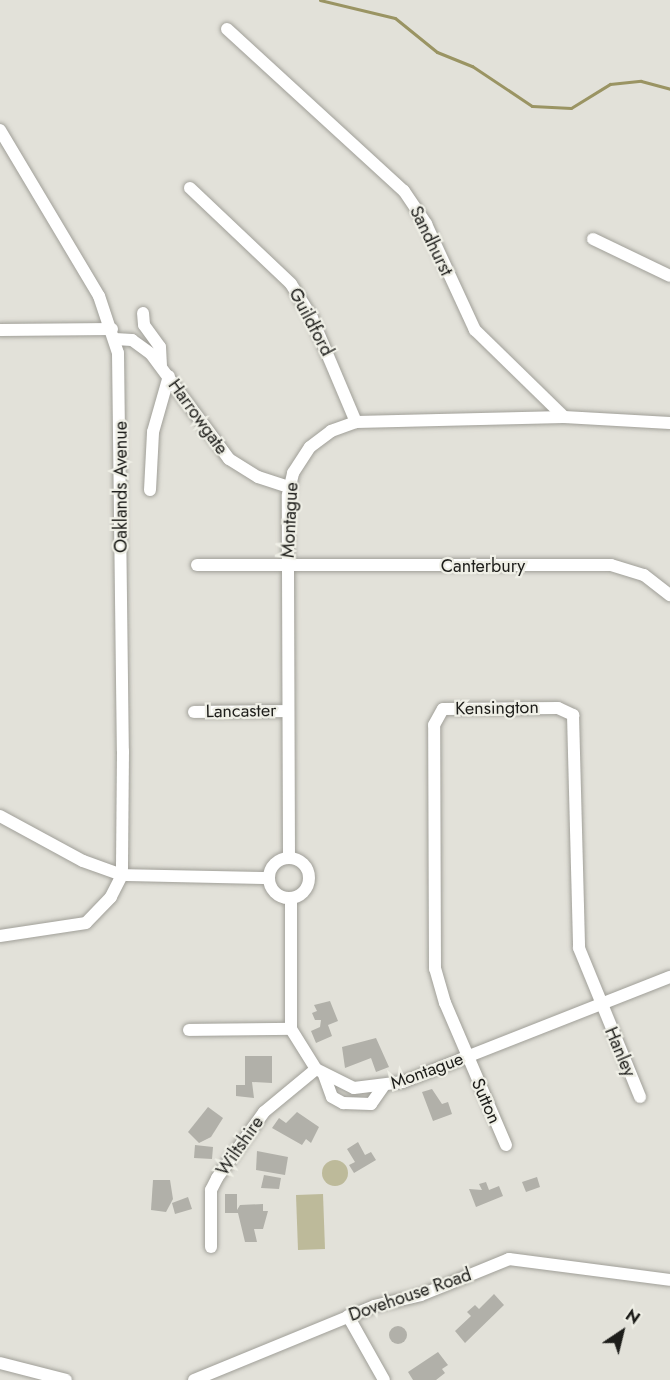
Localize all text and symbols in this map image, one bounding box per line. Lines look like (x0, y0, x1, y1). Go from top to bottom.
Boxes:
street label: Sandhurst (405, 203, 457, 279)
street label: Guildford (284, 284, 338, 360)
street label: Harrowgate (164, 375, 232, 459)
street label: Oaklands Avenue (110, 421, 132, 553)
street label: Montague (277, 482, 303, 558)
street label: Canterbury (441, 555, 525, 577)
street label: Kensington (455, 696, 539, 720)
street label: Lancaster (206, 700, 276, 722)
street label: Hanley (600, 1024, 640, 1080)
street label: Montague (388, 1048, 466, 1094)
street label: Sutton (467, 1075, 505, 1127)
street label: Wiltshire (212, 1112, 268, 1180)
street label: Dovehouse Road (346, 1264, 474, 1326)
north arrow (592, 1302, 652, 1362)
text: N (621, 1304, 644, 1330)

